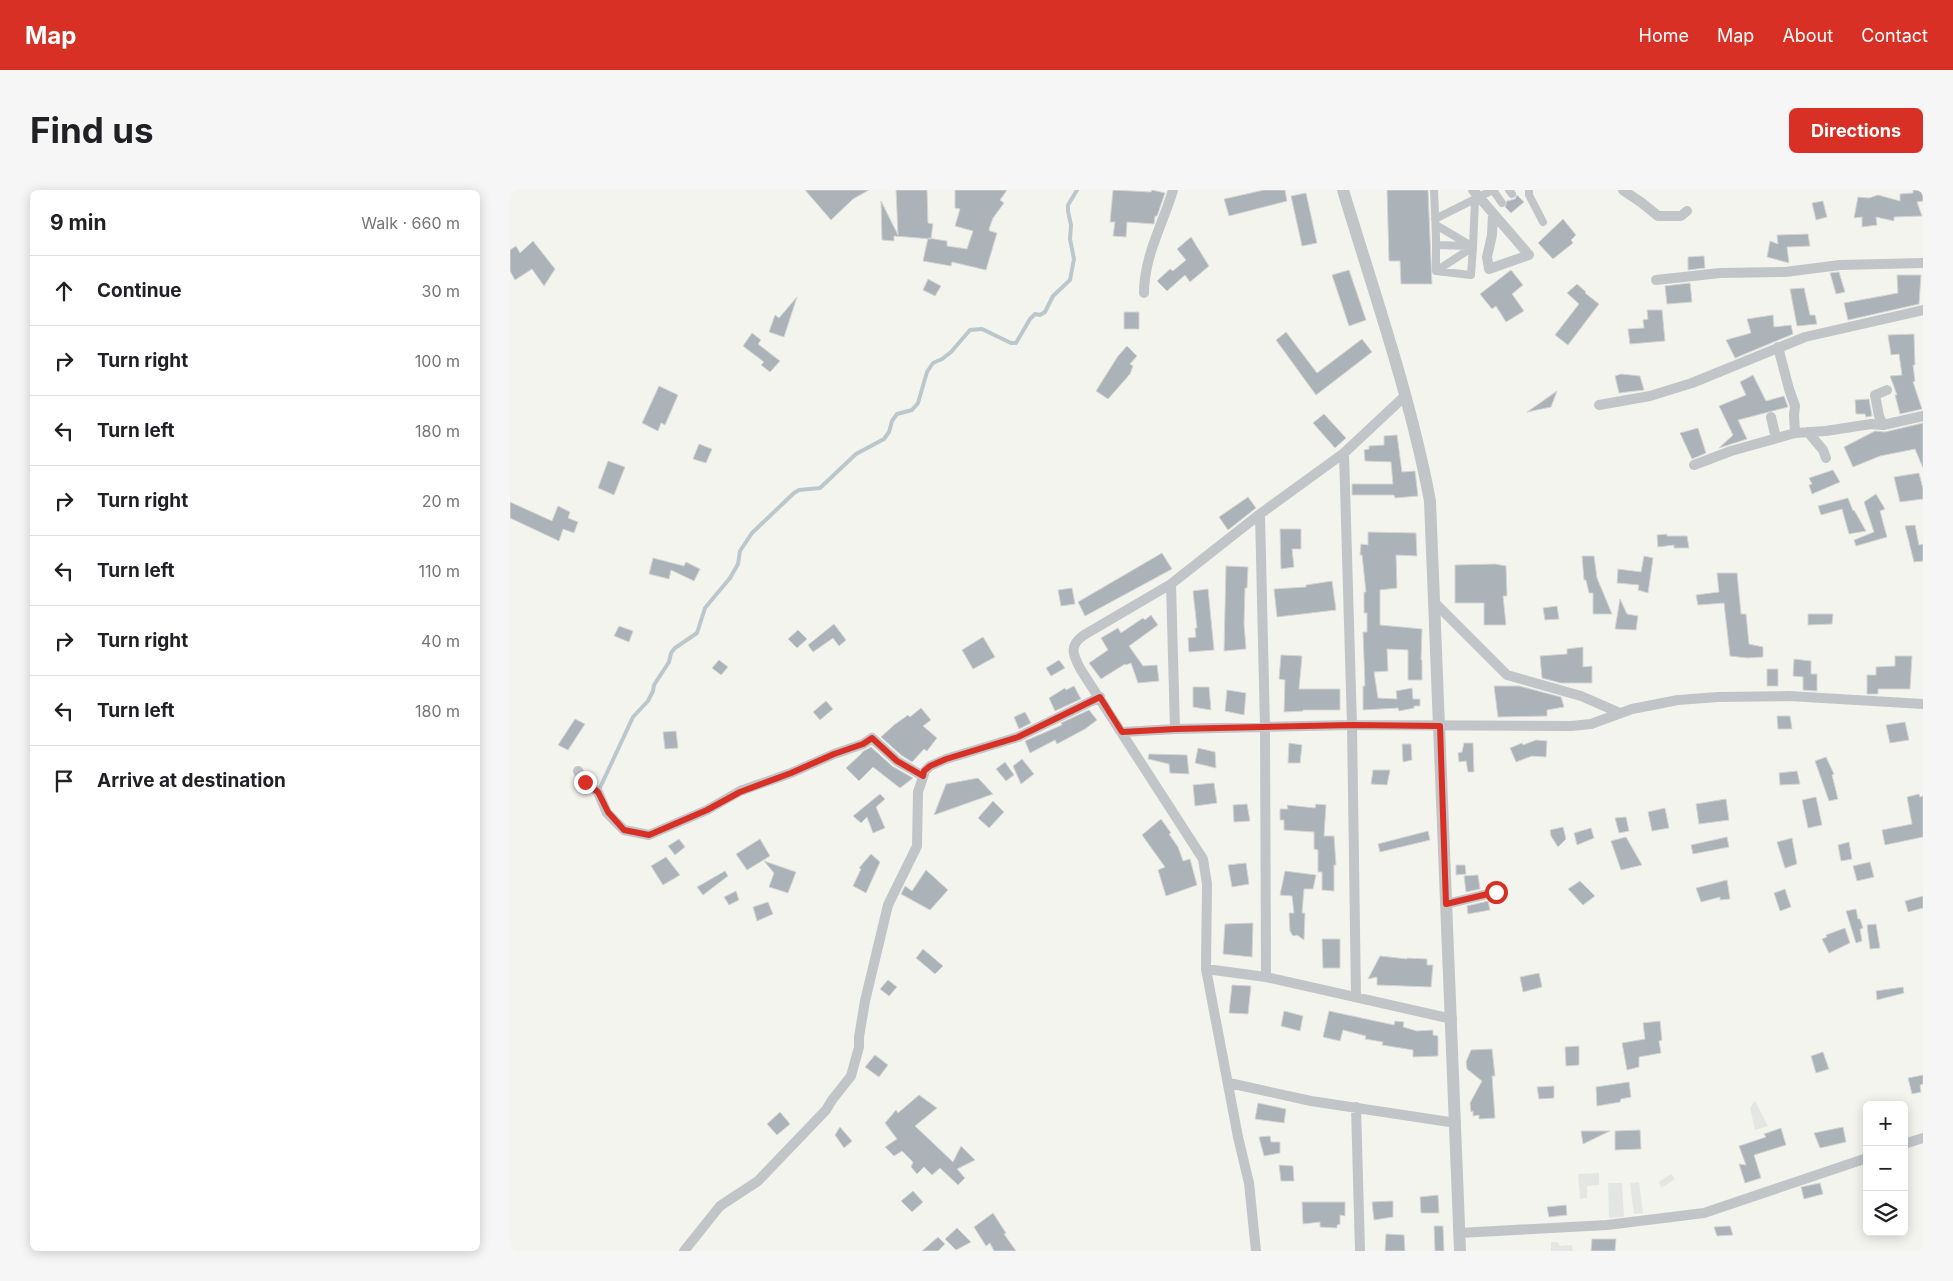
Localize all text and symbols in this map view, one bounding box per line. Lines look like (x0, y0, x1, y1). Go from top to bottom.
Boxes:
text: Map (25, 21, 76, 50)
text: Home (1639, 25, 1689, 46)
text: Map (1717, 25, 1754, 46)
text: About (1782, 25, 1833, 46)
text: Contact (1861, 25, 1928, 46)
button: Directions (1789, 108, 1923, 153)
text: Find us (30, 109, 154, 151)
text: 9 min (50, 210, 107, 235)
text: Walk · 660 m (361, 213, 460, 233)
icon: ahead (50, 277, 78, 305)
text: Continue (97, 279, 182, 302)
text: 30 m (422, 281, 460, 301)
icon: right (50, 347, 78, 375)
text: Turn right (97, 349, 188, 372)
text: 100 m (415, 351, 460, 371)
icon: left (50, 417, 78, 445)
text: Turn left (97, 419, 175, 442)
text: 180 m (415, 421, 460, 441)
icon: right (50, 487, 78, 515)
text: Turn right (97, 489, 188, 512)
text: 20 m (422, 491, 460, 511)
icon: left (50, 557, 78, 585)
text: Turn left (97, 559, 175, 582)
text: 110 m (418, 561, 460, 581)
icon: right (50, 627, 78, 655)
text: Turn right (97, 629, 188, 652)
text: 40 m (421, 631, 460, 651)
icon: left (50, 697, 78, 725)
text: Turn left (97, 699, 175, 722)
text: 180 m (415, 701, 460, 721)
icon: arrive (50, 767, 78, 795)
text: Arrive at destination (97, 769, 286, 792)
route end (574, 771, 597, 794)
route start (1485, 881, 1508, 904)
map controls (1863, 1101, 1908, 1236)
button: + (1863, 1101, 1908, 1146)
button: − (1863, 1146, 1908, 1191)
button: layers (1863, 1191, 1908, 1236)

